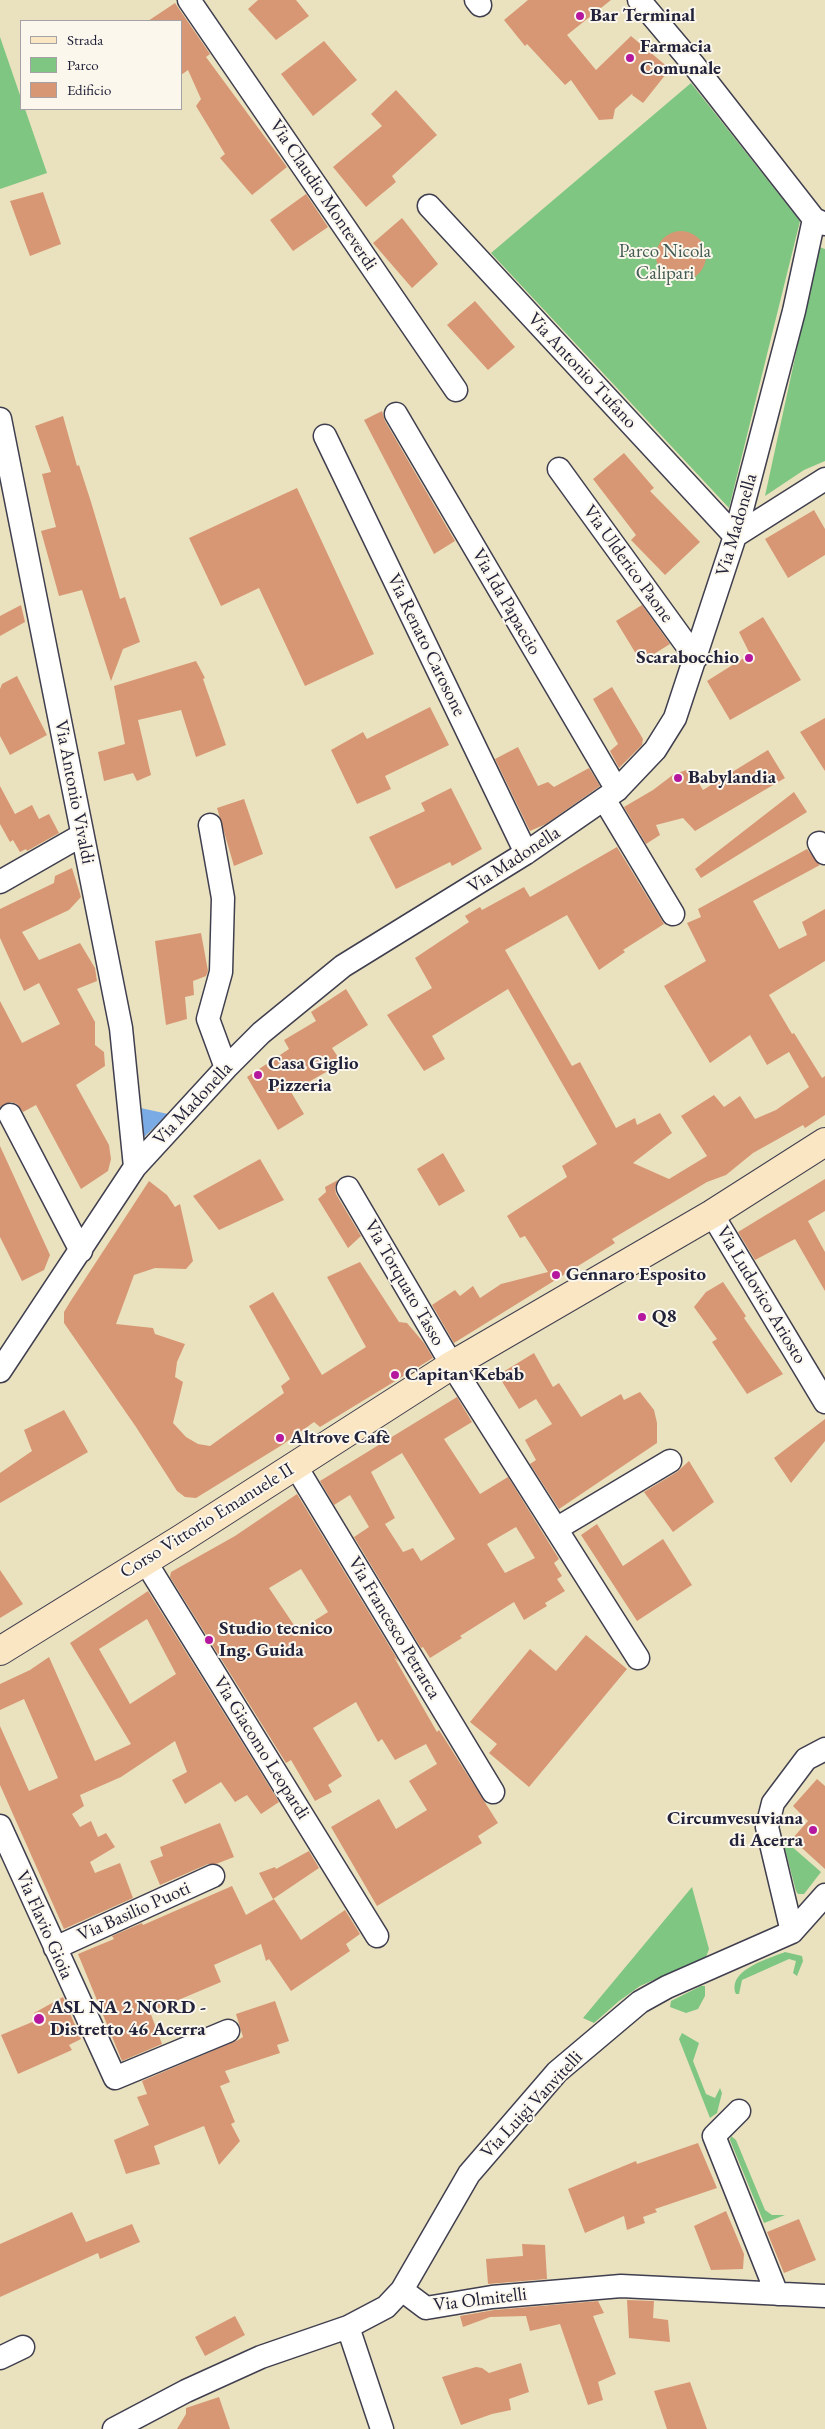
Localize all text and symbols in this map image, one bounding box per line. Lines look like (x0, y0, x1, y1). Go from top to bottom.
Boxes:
place label: Bar Terminal (590, 5, 695, 27)
marker: Bar Terminal (574, 10, 586, 22)
legend (20, 20, 182, 110)
text: Strada (67, 30, 103, 49)
place label: Farmacia Comunale (640, 36, 721, 80)
marker: Farmacia Comunale (624, 52, 636, 64)
text: Parco (67, 55, 99, 74)
text: Edificio (67, 80, 111, 99)
street label: Via Claudio Monteverdi (264, 115, 382, 275)
park label: Parco Nicola Calipari (619, 241, 711, 285)
street label: Via Antonio Tufano (522, 308, 642, 434)
street label: Via Madonella (711, 471, 763, 579)
street label: Via Ulderico Paone (578, 501, 678, 627)
street label: Via Ida Papaccio (466, 545, 546, 659)
street label: Via Renato Carosone (382, 570, 470, 720)
place label: Scarabocchio (636, 647, 739, 669)
marker: Scarabocchio (743, 652, 755, 664)
street label: Via Antonio Vivaldi (49, 718, 99, 866)
place label: Babylandia (688, 767, 776, 789)
marker: Babylandia (672, 772, 684, 784)
street label: Via Madonella (463, 822, 565, 898)
place label: Casa Giglio Pizzeria (268, 1053, 359, 1097)
street label: Via Madonella (149, 1057, 237, 1151)
marker: Casa Giglio Pizzeria (252, 1069, 264, 1081)
street label: Via Torquato Tasso (359, 1216, 449, 1350)
street label: Via Ludovico Ariosto (711, 1222, 811, 1368)
place label: Gennaro Esposito (566, 1264, 706, 1286)
marker: Gennaro Esposito (550, 1269, 562, 1281)
place label: Q8 (652, 1306, 676, 1328)
marker: Q8 (636, 1311, 648, 1323)
place label: Capitan Kebab (405, 1364, 524, 1386)
marker: Capitan Kebab (389, 1369, 401, 1381)
place label: Altrove Cafè (290, 1427, 390, 1449)
marker: Altrove Cafè (274, 1432, 286, 1444)
street label: Corso Vittorio Emanuele II (116, 1458, 298, 1584)
street label: Via Francesco Petrarca (343, 1553, 445, 1703)
place label: Studio tecnico Ing. Guida (219, 1618, 333, 1662)
marker: Studio tecnico Ing. Guida (203, 1634, 215, 1646)
street label: Via Giacomo Leopardi (208, 1672, 314, 1824)
place label: Circumvesuviana di Acerra (667, 1808, 803, 1852)
marker: Circumvesuviana di Acerra (807, 1824, 819, 1836)
street label: Via Flavio Gioia (10, 1867, 78, 1983)
street label: Via Basilio Puoti (74, 1877, 194, 1947)
place label: ASL NA 2 NORD - Distretto 46 Acerra (50, 1997, 206, 2041)
marker: ASL NA 2 NORD - Distretto 46 Acerra (32, 2012, 46, 2026)
street label: Via Luigi Vanvitelli (476, 2046, 588, 2164)
street label: Via Olmitelli (432, 2283, 528, 2317)

